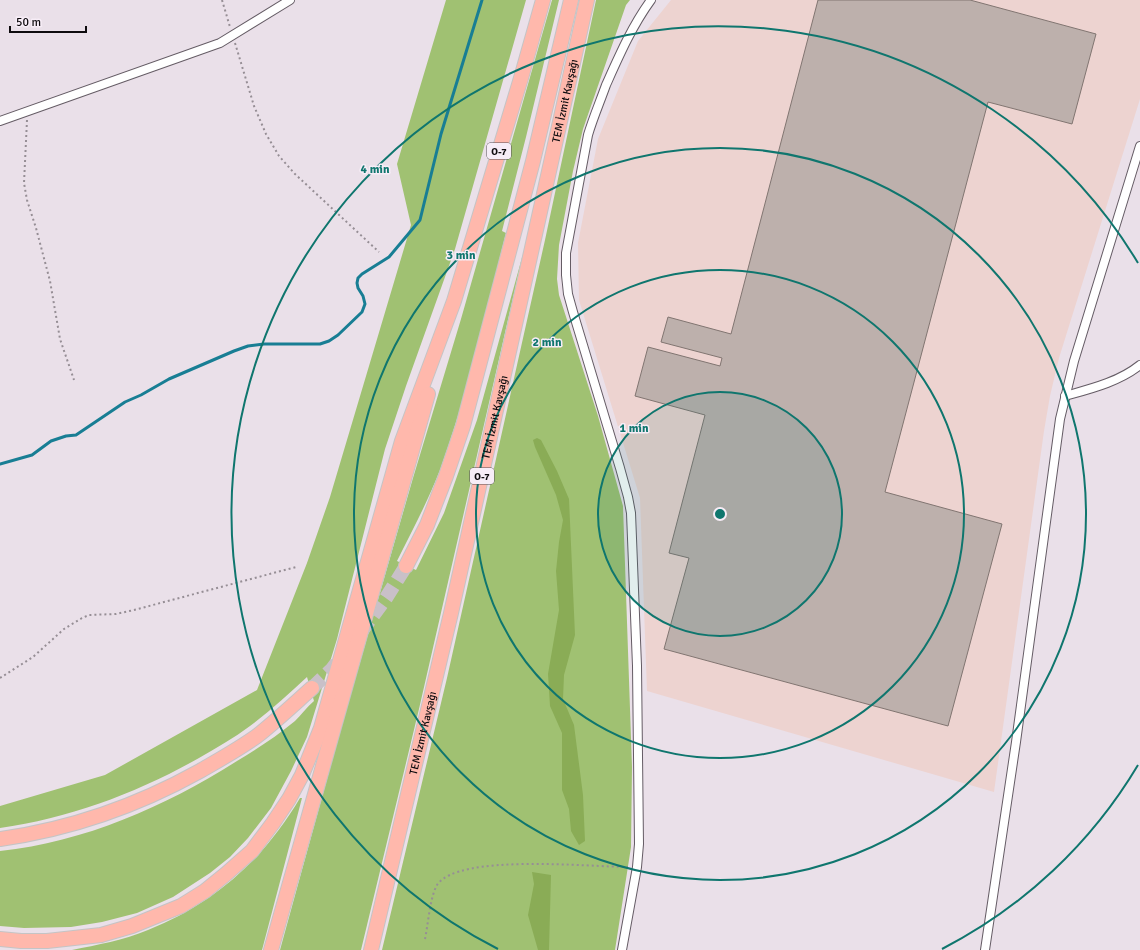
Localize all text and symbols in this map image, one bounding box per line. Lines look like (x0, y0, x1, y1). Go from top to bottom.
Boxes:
scale bar (10, 8, 86, 34)
text: 50 m (16, 15, 41, 30)
street label: TEM İzmit Kavşağı (550, 58, 581, 144)
road number: O-7 (487, 143, 511, 159)
text: 4 min (361, 162, 390, 177)
text: 3 min (447, 248, 476, 263)
text: 2 min (533, 335, 562, 350)
street label: TEM İzmit Kavşağı (479, 374, 511, 460)
text: 1 min (620, 421, 649, 436)
road number: O-7 (470, 468, 494, 484)
centre of rings (713, 507, 727, 521)
street label: TEM İzmit Kavşağı (407, 690, 439, 776)

